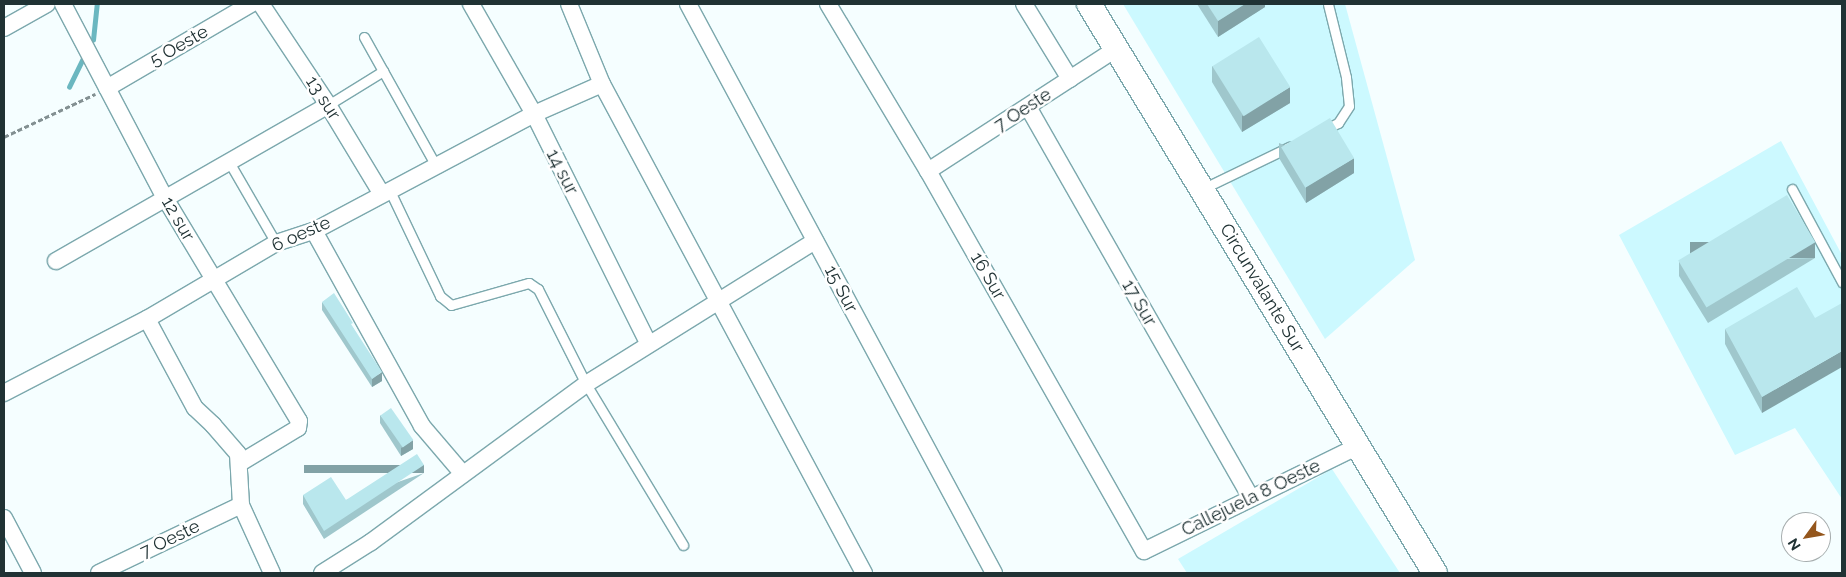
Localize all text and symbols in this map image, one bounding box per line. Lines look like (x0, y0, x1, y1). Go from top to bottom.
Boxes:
street label: 5 Oeste (146, 21, 212, 71)
street label: 13 sur (301, 72, 345, 124)
street label: 7 Oeste (991, 84, 1055, 136)
street label: 14 sur (542, 146, 582, 198)
street label: 12 sur (157, 193, 199, 245)
street label: 6 oeste (268, 212, 334, 256)
street label: Circunvalante Sur (1215, 220, 1309, 356)
street label: 16 Sur (966, 248, 1010, 304)
street label: 15 Sur (820, 262, 862, 316)
street label: 17 Sur (1117, 276, 1161, 330)
street label: Callejuela 8 Oeste (1178, 455, 1324, 541)
north arrow (1781, 512, 1831, 562)
street label: 7 Oeste (137, 515, 203, 563)
text: N (1785, 536, 1804, 553)

